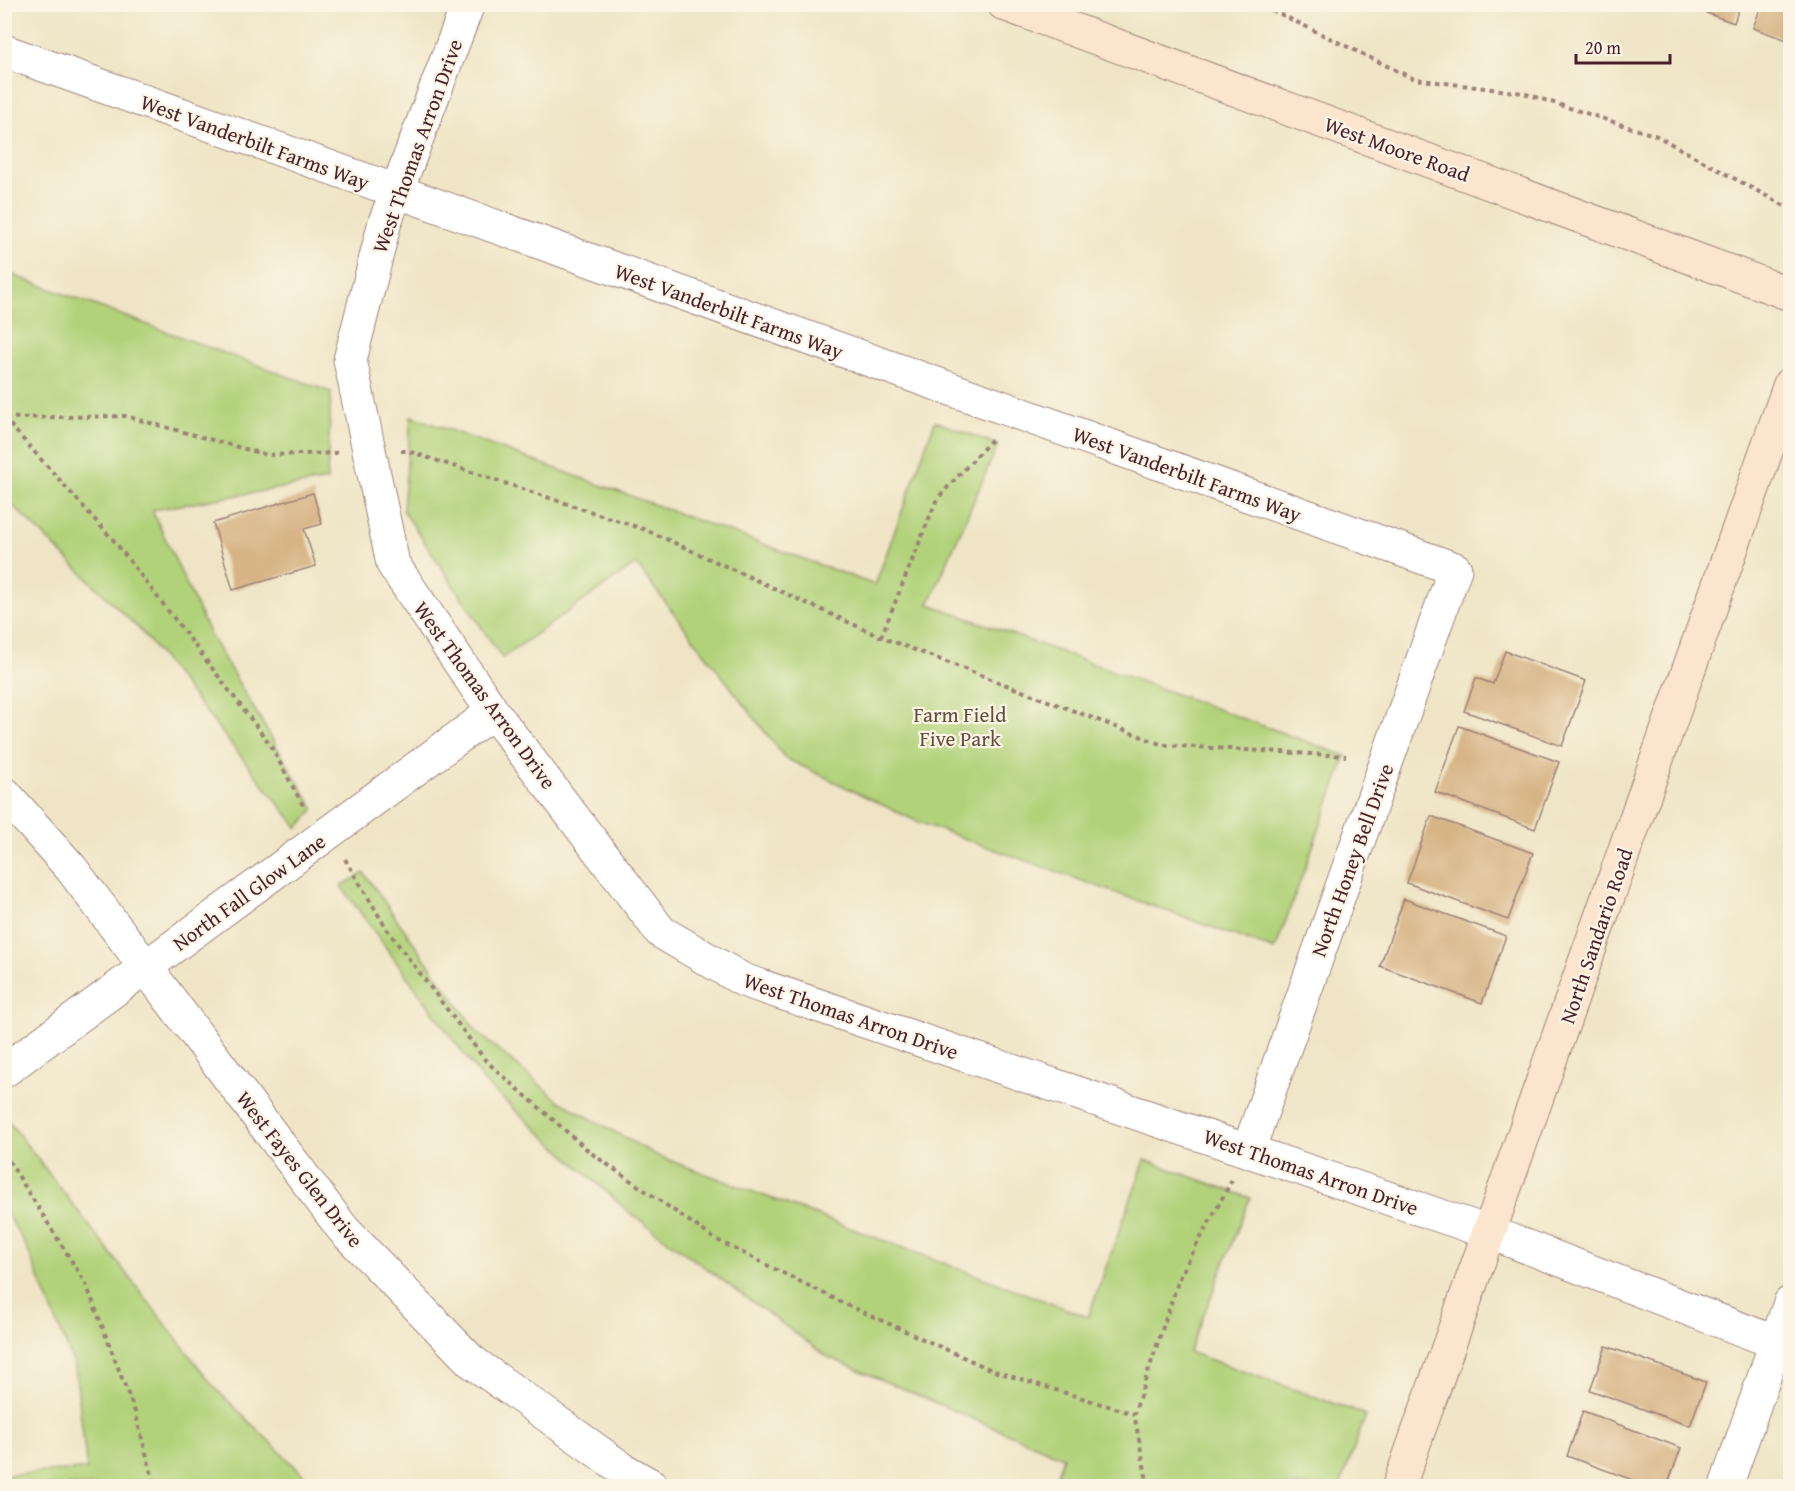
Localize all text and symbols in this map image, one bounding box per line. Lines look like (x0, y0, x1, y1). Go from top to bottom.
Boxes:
scale bar (1576, 27, 1670, 65)
text: 20 m (1585, 34, 1621, 61)
street label: West Thomas Arron Drive (364, 35, 470, 257)
street label: West Vanderbilt Farms Way (136, 86, 374, 198)
street label: West Moore Road (1320, 108, 1475, 190)
street label: West Vanderbilt Farms Way (610, 255, 848, 367)
street label: West Vanderbilt Farms Way (1068, 418, 1306, 530)
street label: West Thomas Arron Drive (406, 595, 564, 795)
park label: Farm Field Five Park (914, 699, 1007, 754)
street label: North Honey Bell Drive (1303, 759, 1401, 961)
street label: North Fall Glow Lane (166, 826, 332, 958)
street label: North Sandario Road (1551, 843, 1641, 1028)
street label: West Thomas Arron Drive (739, 965, 963, 1067)
street label: West Fayes Glen Drive (229, 1084, 371, 1254)
street label: West Thomas Arron Drive (1199, 1121, 1423, 1223)

